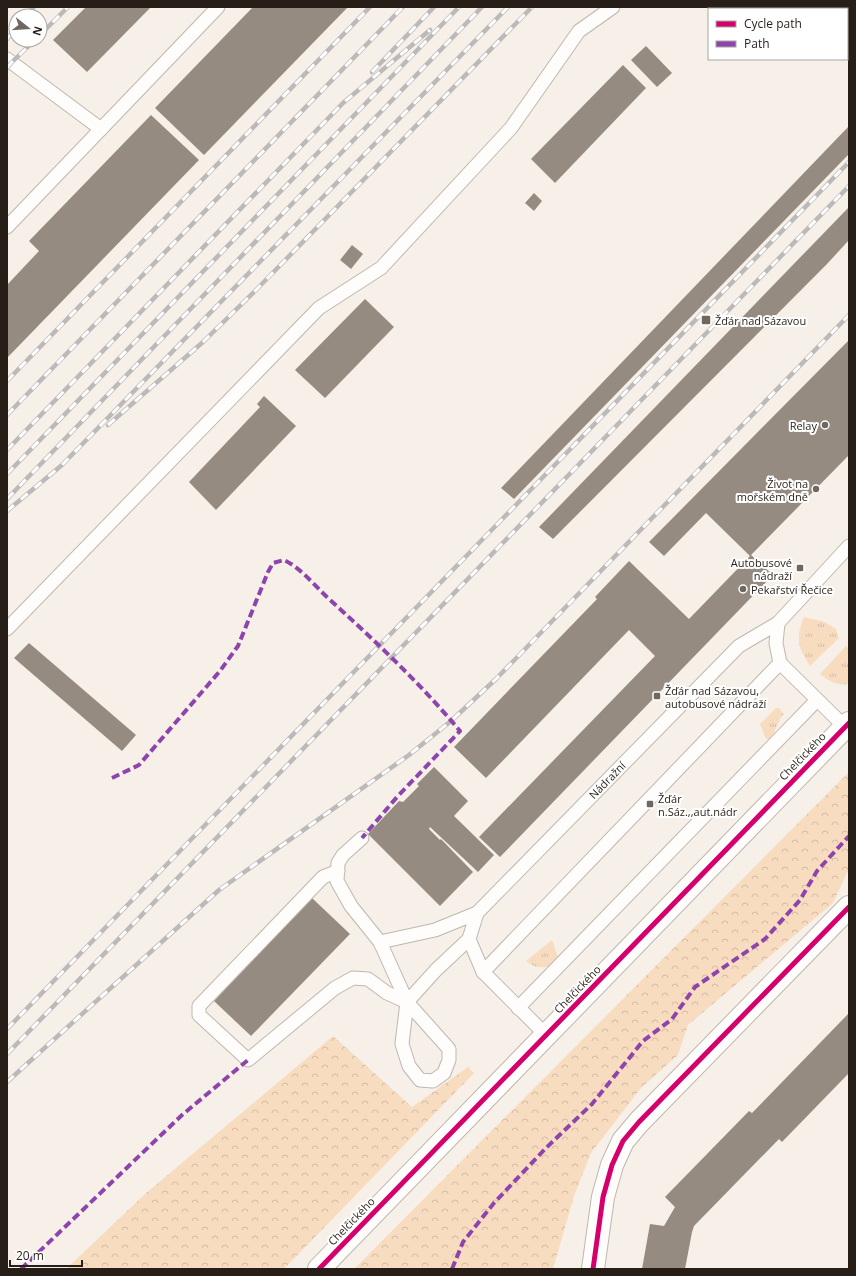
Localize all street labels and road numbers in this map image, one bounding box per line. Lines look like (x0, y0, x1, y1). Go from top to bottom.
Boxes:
street label: Chelčického (775, 728, 829, 783)
street label: Nádražní (585, 758, 629, 802)
street label: Chelčického (550, 961, 604, 1016)
street label: Chelčického (324, 1193, 378, 1248)

